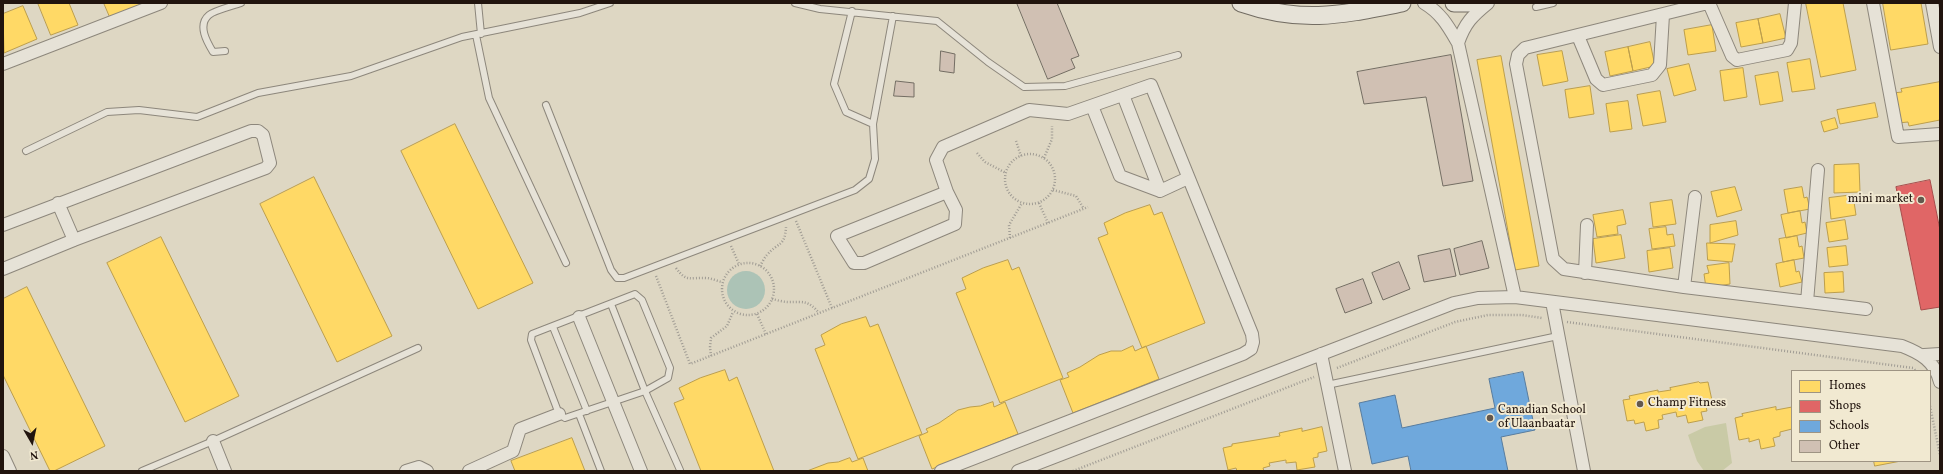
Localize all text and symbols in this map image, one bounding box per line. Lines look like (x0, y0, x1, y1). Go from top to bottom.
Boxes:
place label: mini market (1848, 193, 1913, 207)
marker: mini market (1916, 195, 1926, 205)
legend (1791, 370, 1931, 462)
text: Homes (1829, 378, 1866, 394)
place label: Champ Fitness (1648, 397, 1726, 411)
text: Shops (1829, 398, 1861, 414)
marker: Champ Fitness (1635, 399, 1645, 409)
place label: Canadian School of Ulaanbaatar (1498, 404, 1586, 432)
marker: Canadian School of Ulaanbaatar (1485, 413, 1495, 423)
text: Schools (1829, 418, 1869, 434)
north arrow (12, 422, 52, 462)
text: Other (1829, 438, 1860, 454)
text: N (29, 446, 39, 462)

